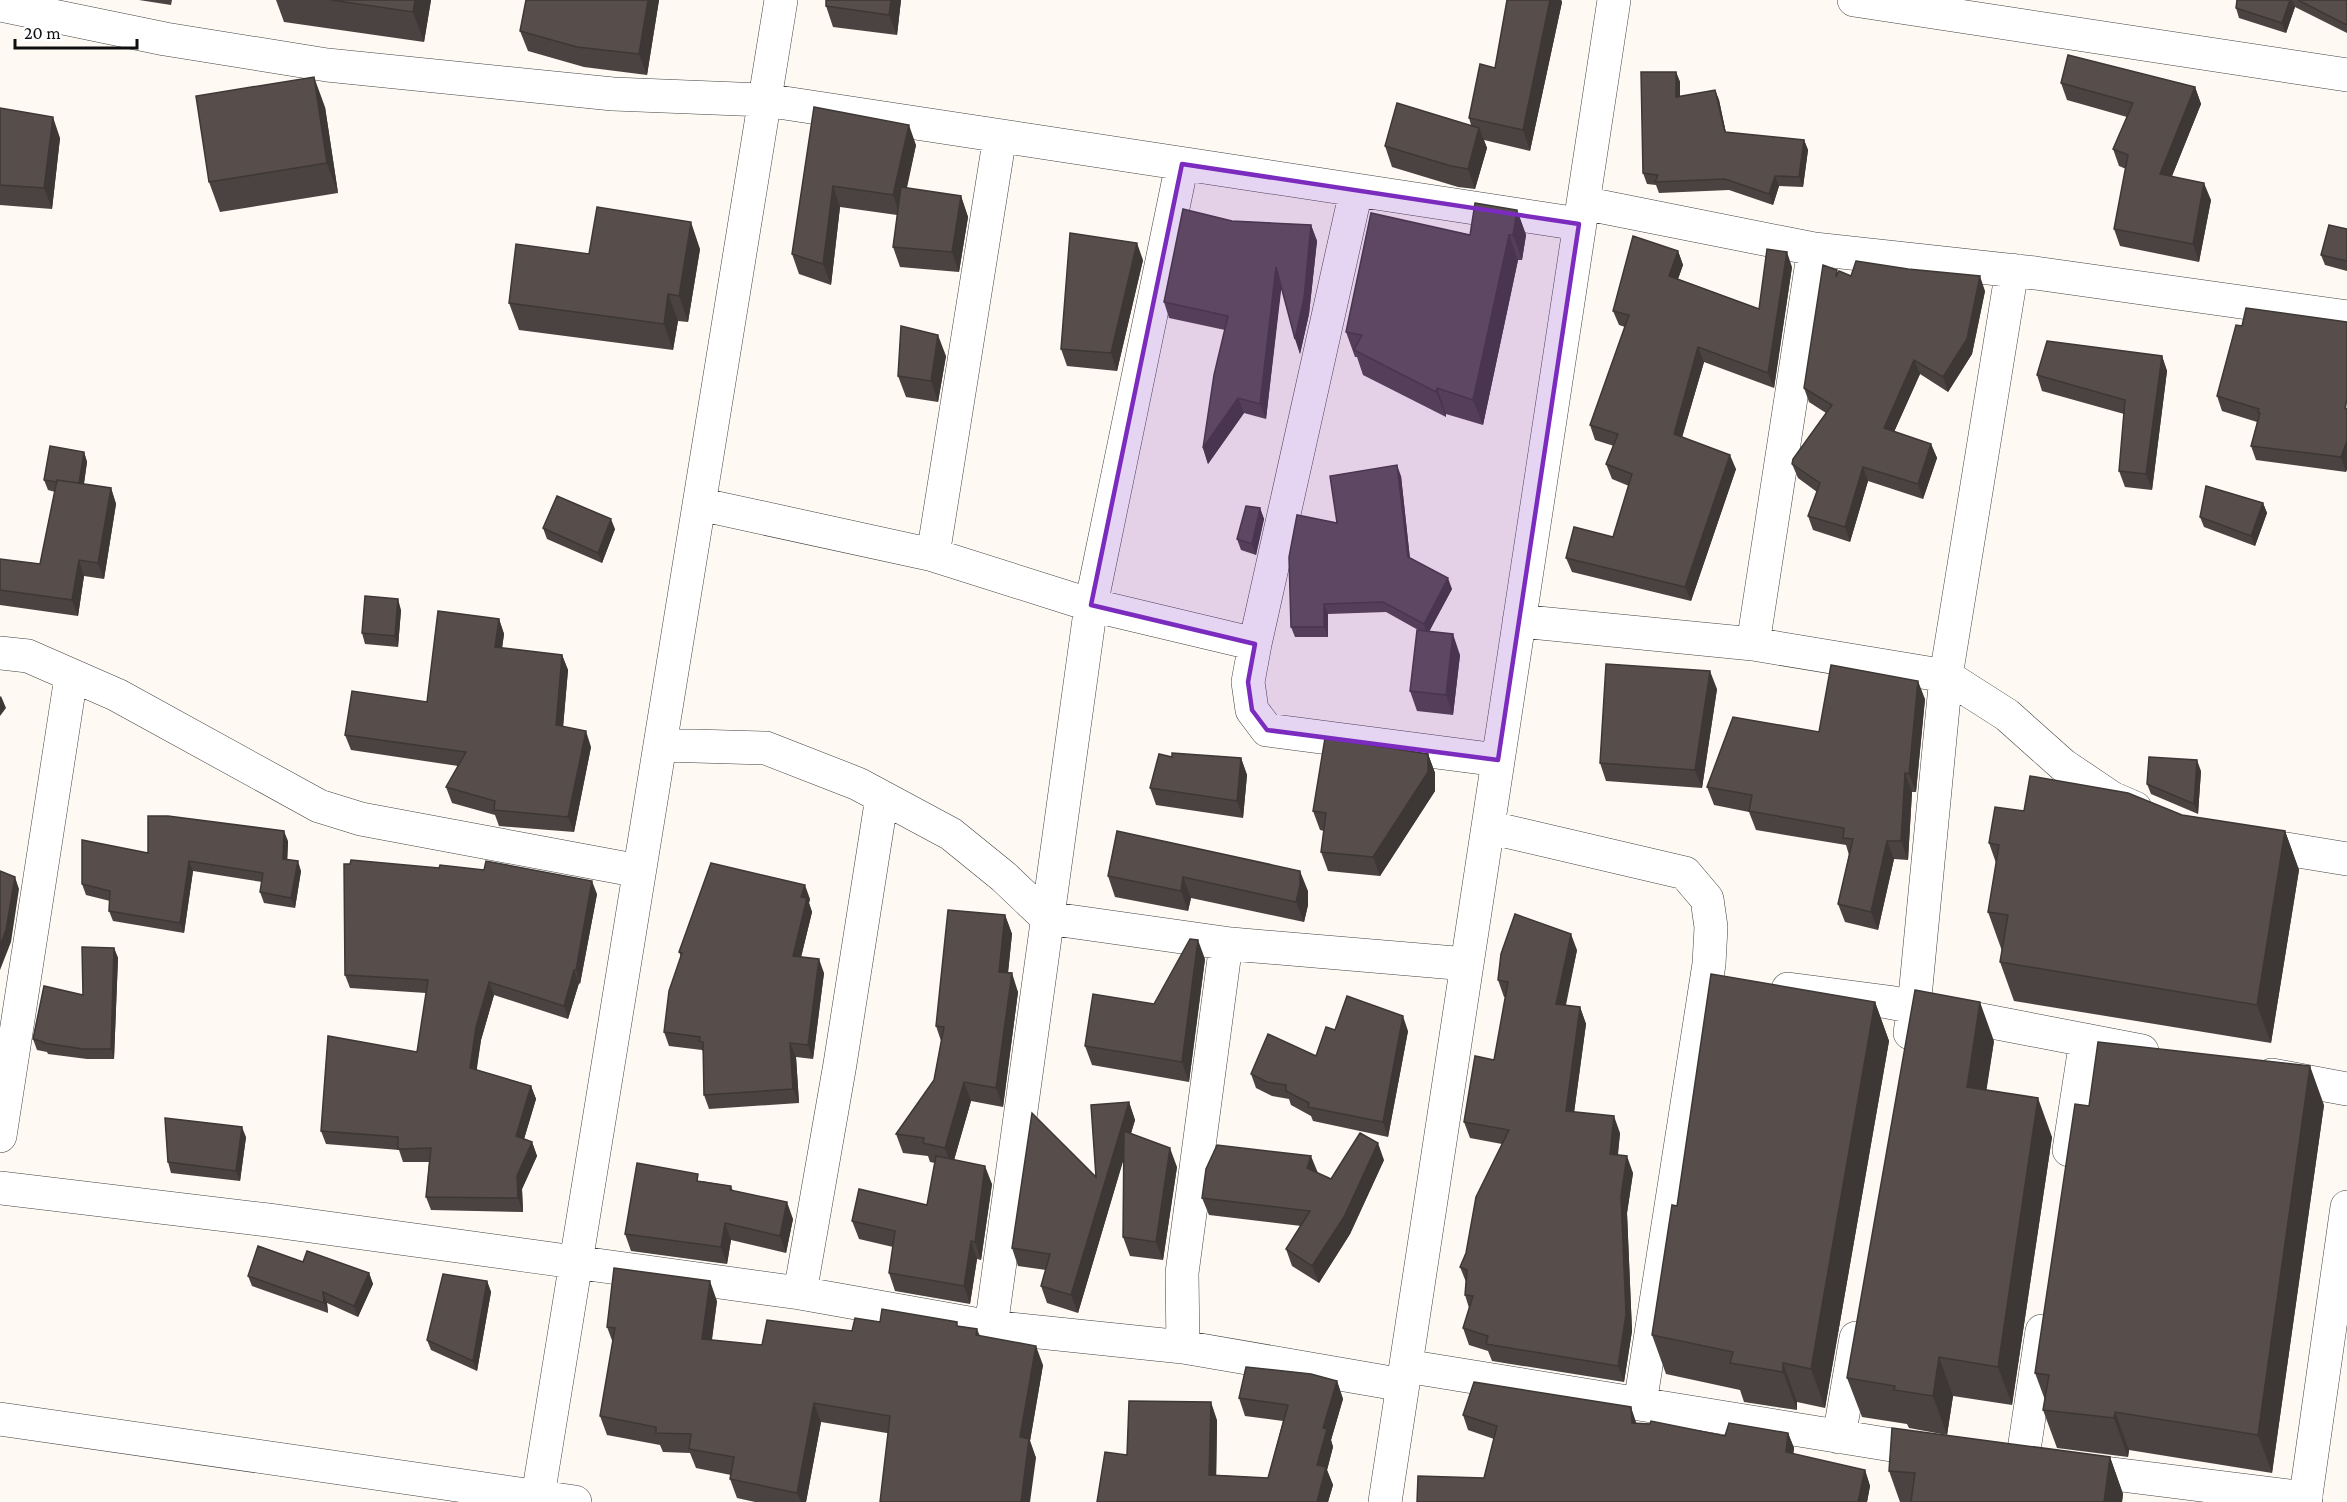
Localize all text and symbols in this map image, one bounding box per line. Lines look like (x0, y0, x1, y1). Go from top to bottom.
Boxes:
scale bar (15, 12, 136, 50)
text: 20 m (24, 23, 61, 43)

